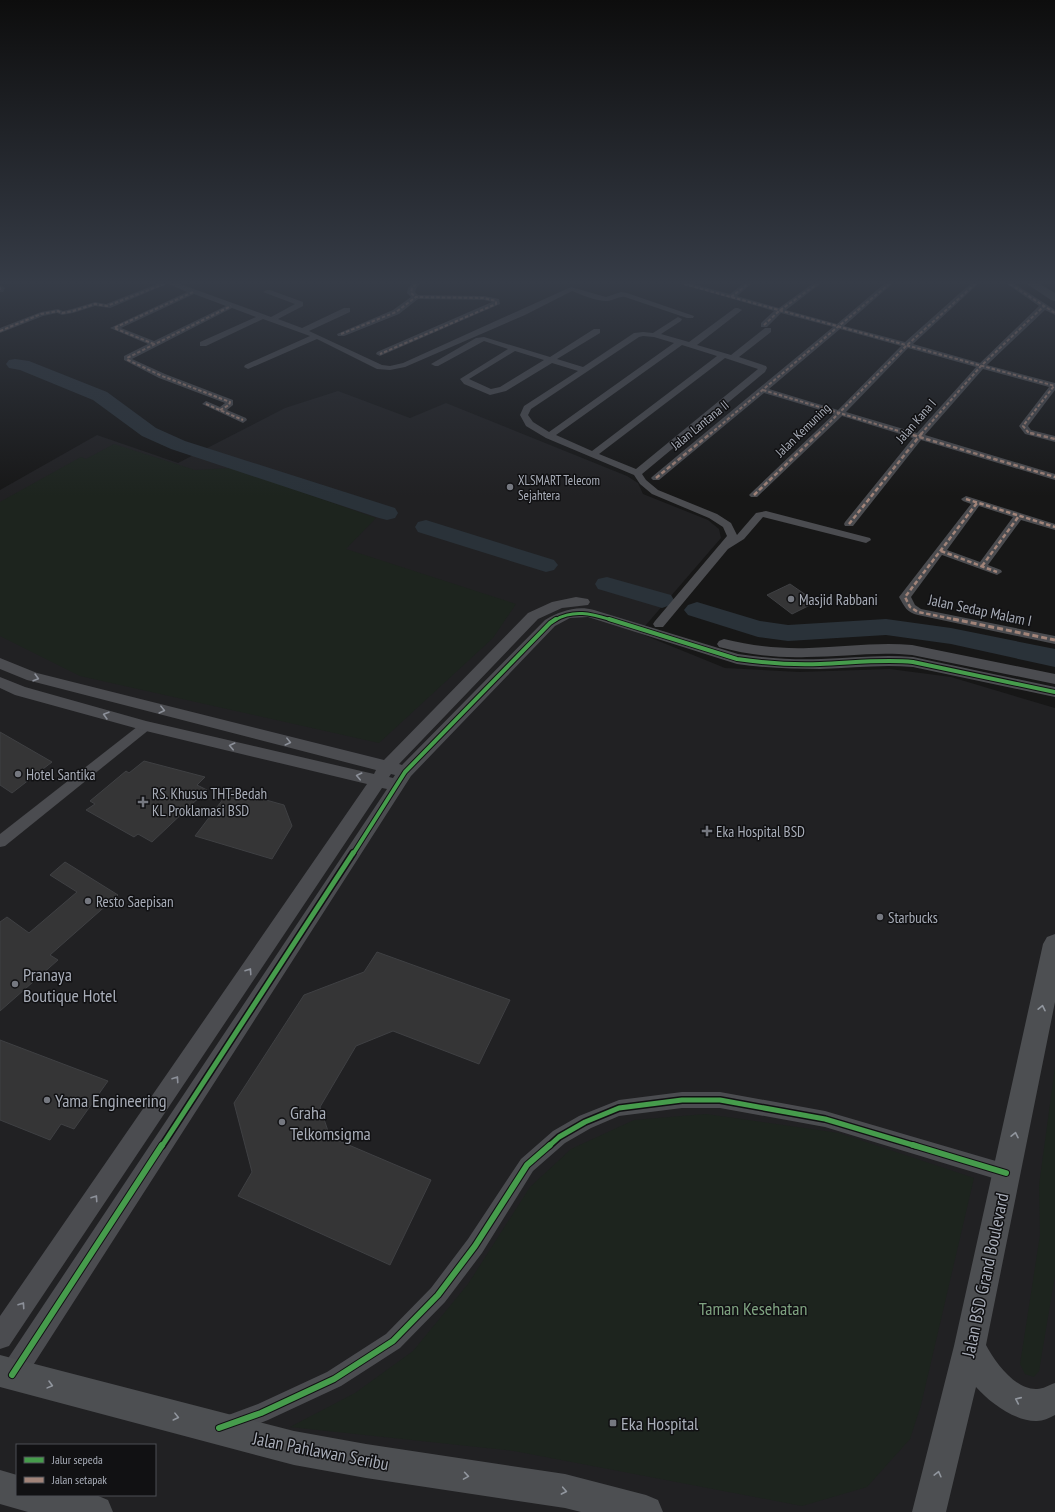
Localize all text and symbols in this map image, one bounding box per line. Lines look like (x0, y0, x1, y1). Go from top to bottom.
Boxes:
street label: Jalan Kana I (892, 395, 940, 447)
street label: Jalan Lantana II (667, 396, 732, 454)
street label: Jalan Kemuning (771, 399, 834, 461)
place label: XLSMART Telecom Sejahtera (518, 472, 600, 504)
marker: XLSMART Telecom Sejahtera (505, 482, 515, 492)
place label: Masjid Rabbani (799, 590, 878, 609)
street label: Jalan Sedap Malam I (926, 590, 1033, 630)
marker: Masjid Rabbani (786, 594, 796, 604)
one-way arrow (33, 673, 40, 682)
one-way arrow (158, 705, 165, 714)
one-way arrow (103, 711, 110, 720)
one-way arrow (284, 737, 291, 746)
one-way arrow (229, 743, 236, 751)
place label: Hotel Santika (26, 765, 96, 784)
marker: Hotel Santika (13, 769, 23, 779)
one-way arrow (356, 773, 362, 781)
place label: RS. Khusus THT-Bedah KL Proklamasi BSD (152, 784, 267, 820)
marker: RS. Khusus THT-Bedah KL Proklamasi BSD (137, 796, 149, 808)
place label: Eka Hospital BSD (716, 822, 805, 841)
marker: Eka Hospital BSD (701, 825, 713, 837)
place label: Resto Saepisan (96, 892, 174, 911)
marker: Resto Saepisan (83, 896, 93, 906)
place label: Starbucks (888, 908, 938, 927)
marker: Starbucks (875, 912, 885, 922)
place label: Pranaya Boutique Hotel (23, 963, 117, 1007)
one-way arrow (244, 968, 252, 975)
marker: Pranaya Boutique Hotel (10, 979, 20, 989)
one-way arrow (1038, 1005, 1046, 1011)
one-way arrow (171, 1076, 178, 1083)
place label: Yama Engineering (55, 1089, 167, 1112)
marker: Yama Engineering (42, 1095, 52, 1105)
place label: Graha Telkomsigma (290, 1101, 371, 1145)
marker: Graha Telkomsigma (277, 1117, 287, 1127)
one-way arrow (1010, 1132, 1018, 1138)
street label: Jalan BSD Grand Boulevard (956, 1191, 1014, 1360)
one-way arrow (90, 1195, 97, 1202)
park label: Taman Kesehatan (699, 1297, 807, 1320)
one-way arrow (17, 1302, 25, 1309)
one-way arrow (46, 1380, 53, 1389)
one-way arrow (1015, 1397, 1022, 1405)
place label: Eka Hospital (621, 1412, 699, 1435)
one-way arrow (173, 1413, 179, 1421)
marker: Eka Hospital (608, 1418, 618, 1428)
street label: Jalan Pahlawan Seribu (250, 1426, 391, 1475)
legend (16, 1444, 156, 1496)
text: Jalur sepeda (51, 1452, 103, 1467)
one-way arrow (463, 1471, 469, 1480)
one-way arrow (934, 1471, 942, 1477)
text: Jalan setapak (51, 1472, 107, 1487)
one-way arrow (561, 1486, 568, 1495)

